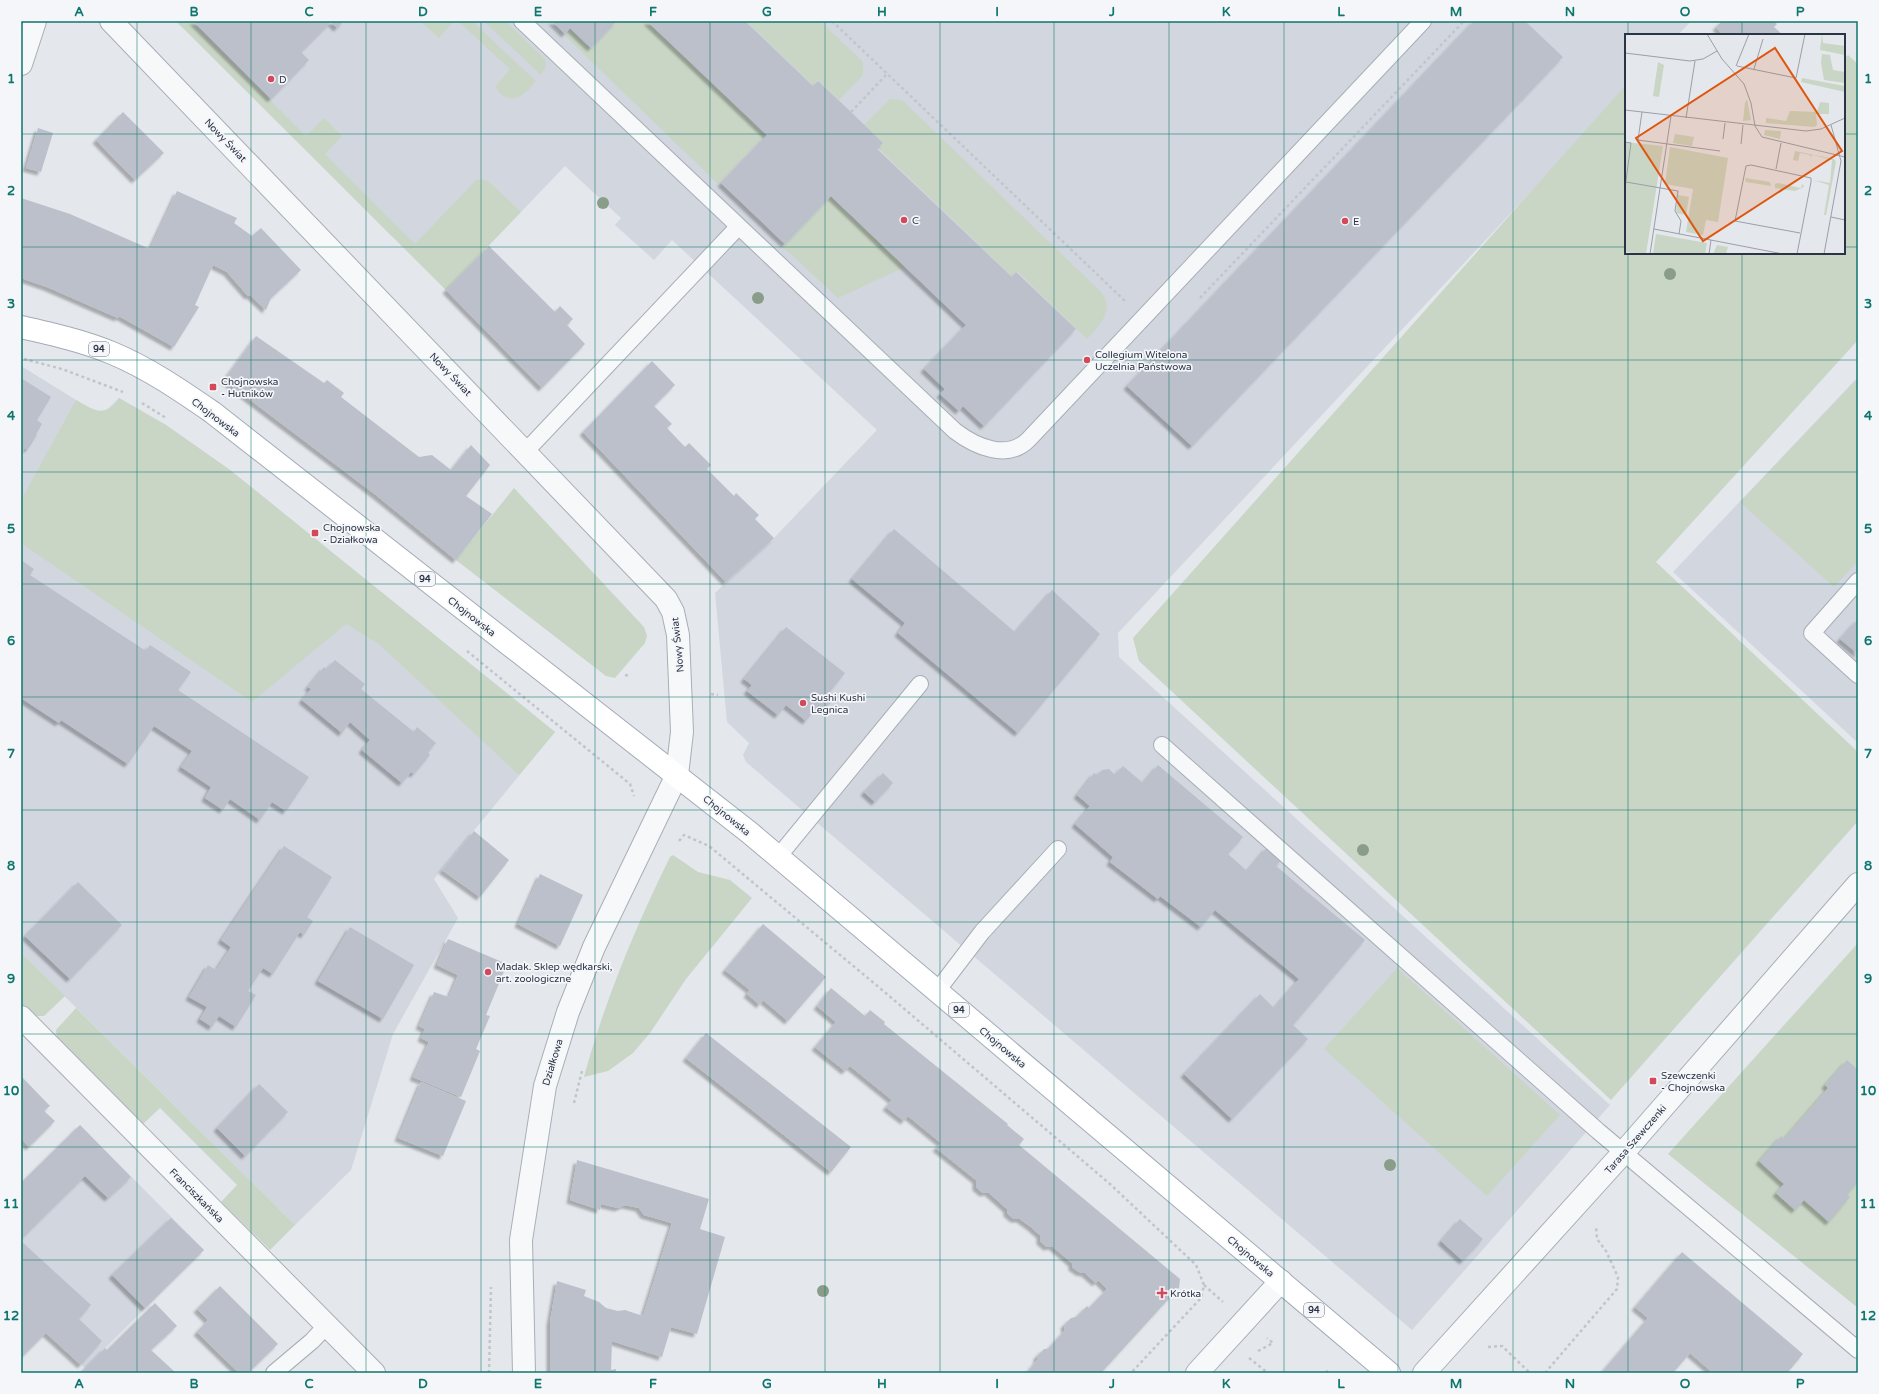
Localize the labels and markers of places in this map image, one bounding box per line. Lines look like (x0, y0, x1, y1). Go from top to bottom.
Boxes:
marker: D (266, 74, 276, 84)
place label: D (279, 74, 287, 86)
marker: C (899, 215, 909, 225)
place label: C (912, 215, 919, 227)
marker: E (1340, 216, 1350, 226)
place label: E (1353, 216, 1359, 228)
place label: Collegium Witelona Uczelnia Państwowa (1095, 349, 1192, 373)
marker: Collegium Witelona Uczelnia Państwowa (1082, 355, 1092, 365)
place label: Chojnowska - Hutników (221, 376, 278, 400)
marker: Chojnowska - Hutników (208, 382, 218, 392)
place label: Chojnowska - Działkowa (323, 522, 380, 546)
marker: Chojnowska - Działkowa (310, 528, 320, 538)
place label: Sushi Kushi Legnica (811, 692, 865, 716)
marker: Sushi Kushi Legnica (798, 698, 808, 708)
place label: Madak. Sklep wędkarski, art. zoologiczne (496, 961, 612, 985)
marker: Madak. Sklep wędkarski, art. zoologiczne (483, 967, 493, 977)
place label: Szewczenki - Chojnowska (1661, 1070, 1725, 1094)
marker: Szewczenki - Chojnowska (1648, 1076, 1658, 1086)
marker: Krótka (1157, 1288, 1167, 1298)
place label: Krótka (1170, 1288, 1201, 1300)

